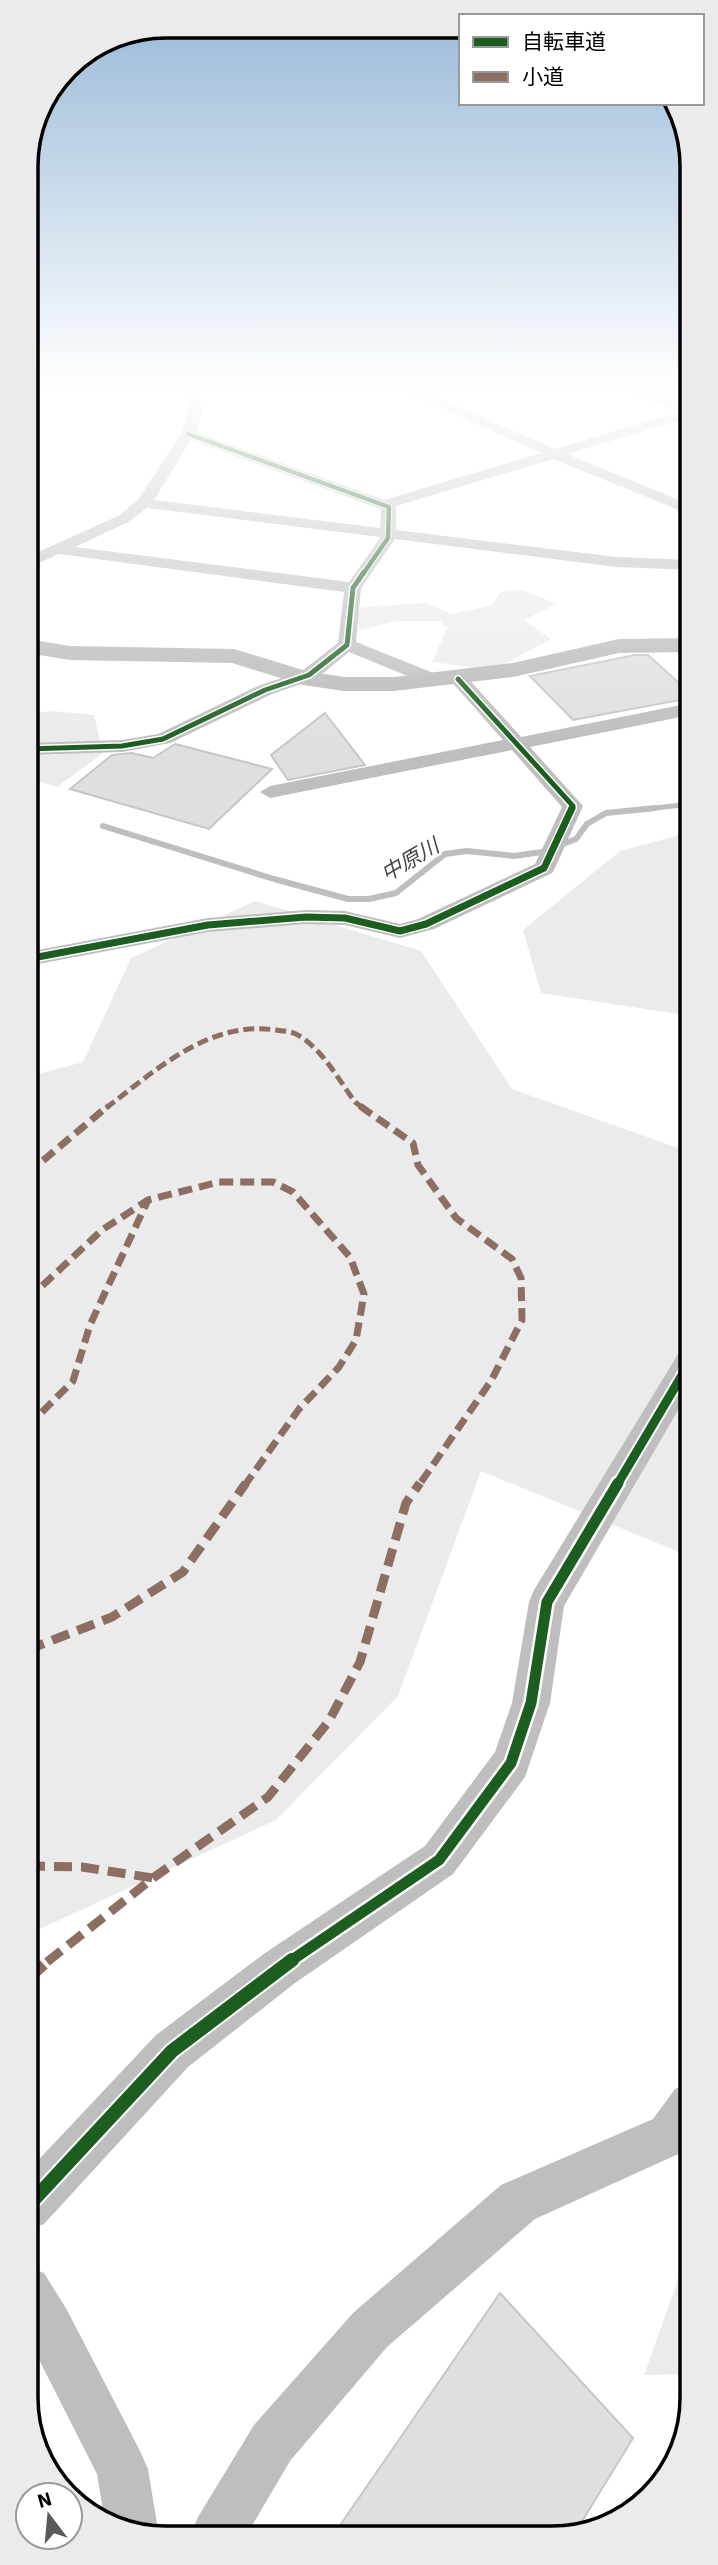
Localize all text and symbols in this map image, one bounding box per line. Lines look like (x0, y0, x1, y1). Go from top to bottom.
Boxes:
legend (459, 14, 704, 105)
text: 自転車道 (522, 27, 606, 55)
text: 小道 (522, 62, 564, 90)
water label: 中原川 (375, 830, 446, 887)
north arrow (14, 2481, 84, 2551)
text: N (34, 2486, 54, 2513)

